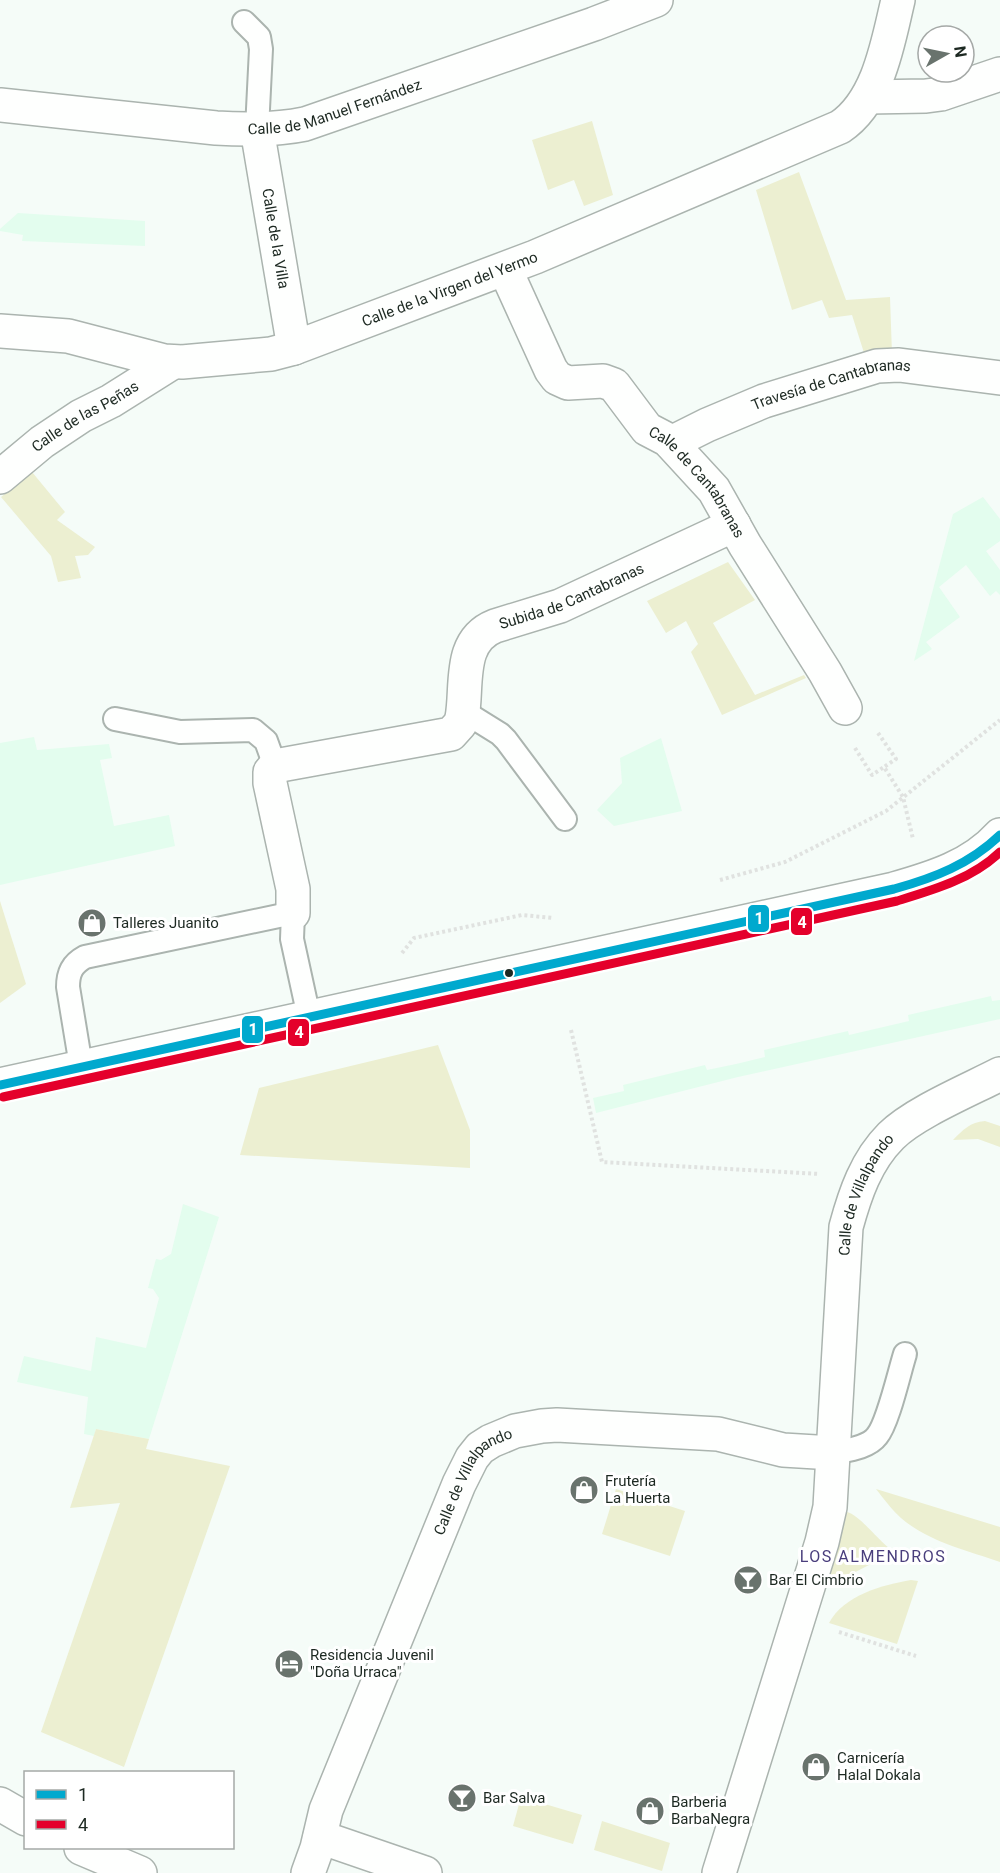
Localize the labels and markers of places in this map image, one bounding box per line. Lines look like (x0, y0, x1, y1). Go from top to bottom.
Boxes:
shop icon: Talleres Juanito (76, 907, 108, 939)
place label: Talleres Juanito (113, 914, 219, 932)
unlabelled marker (503, 967, 515, 979)
place label: Frutería La Huerta (605, 1472, 670, 1507)
shop icon: Frutería La Huerta (568, 1474, 600, 1506)
bar icon: Bar El Cimbrio (732, 1564, 764, 1596)
place label: Bar El Cimbrio (769, 1571, 863, 1589)
place label: Residencia Juvenil "Doña Urraca" (310, 1646, 434, 1681)
hotel icon: Residencia Juvenil "Doña Urraca" (273, 1648, 305, 1680)
place label: Carnicería Halal Dokala (837, 1749, 921, 1784)
shop icon: Carnicería Halal Dokala (800, 1751, 832, 1783)
bar icon: Bar Salva (446, 1782, 478, 1814)
place label: Bar Salva (483, 1789, 545, 1807)
place label: Barberia BarbaNegra (671, 1793, 750, 1828)
shop icon: Barberia BarbaNegra (634, 1795, 666, 1827)

